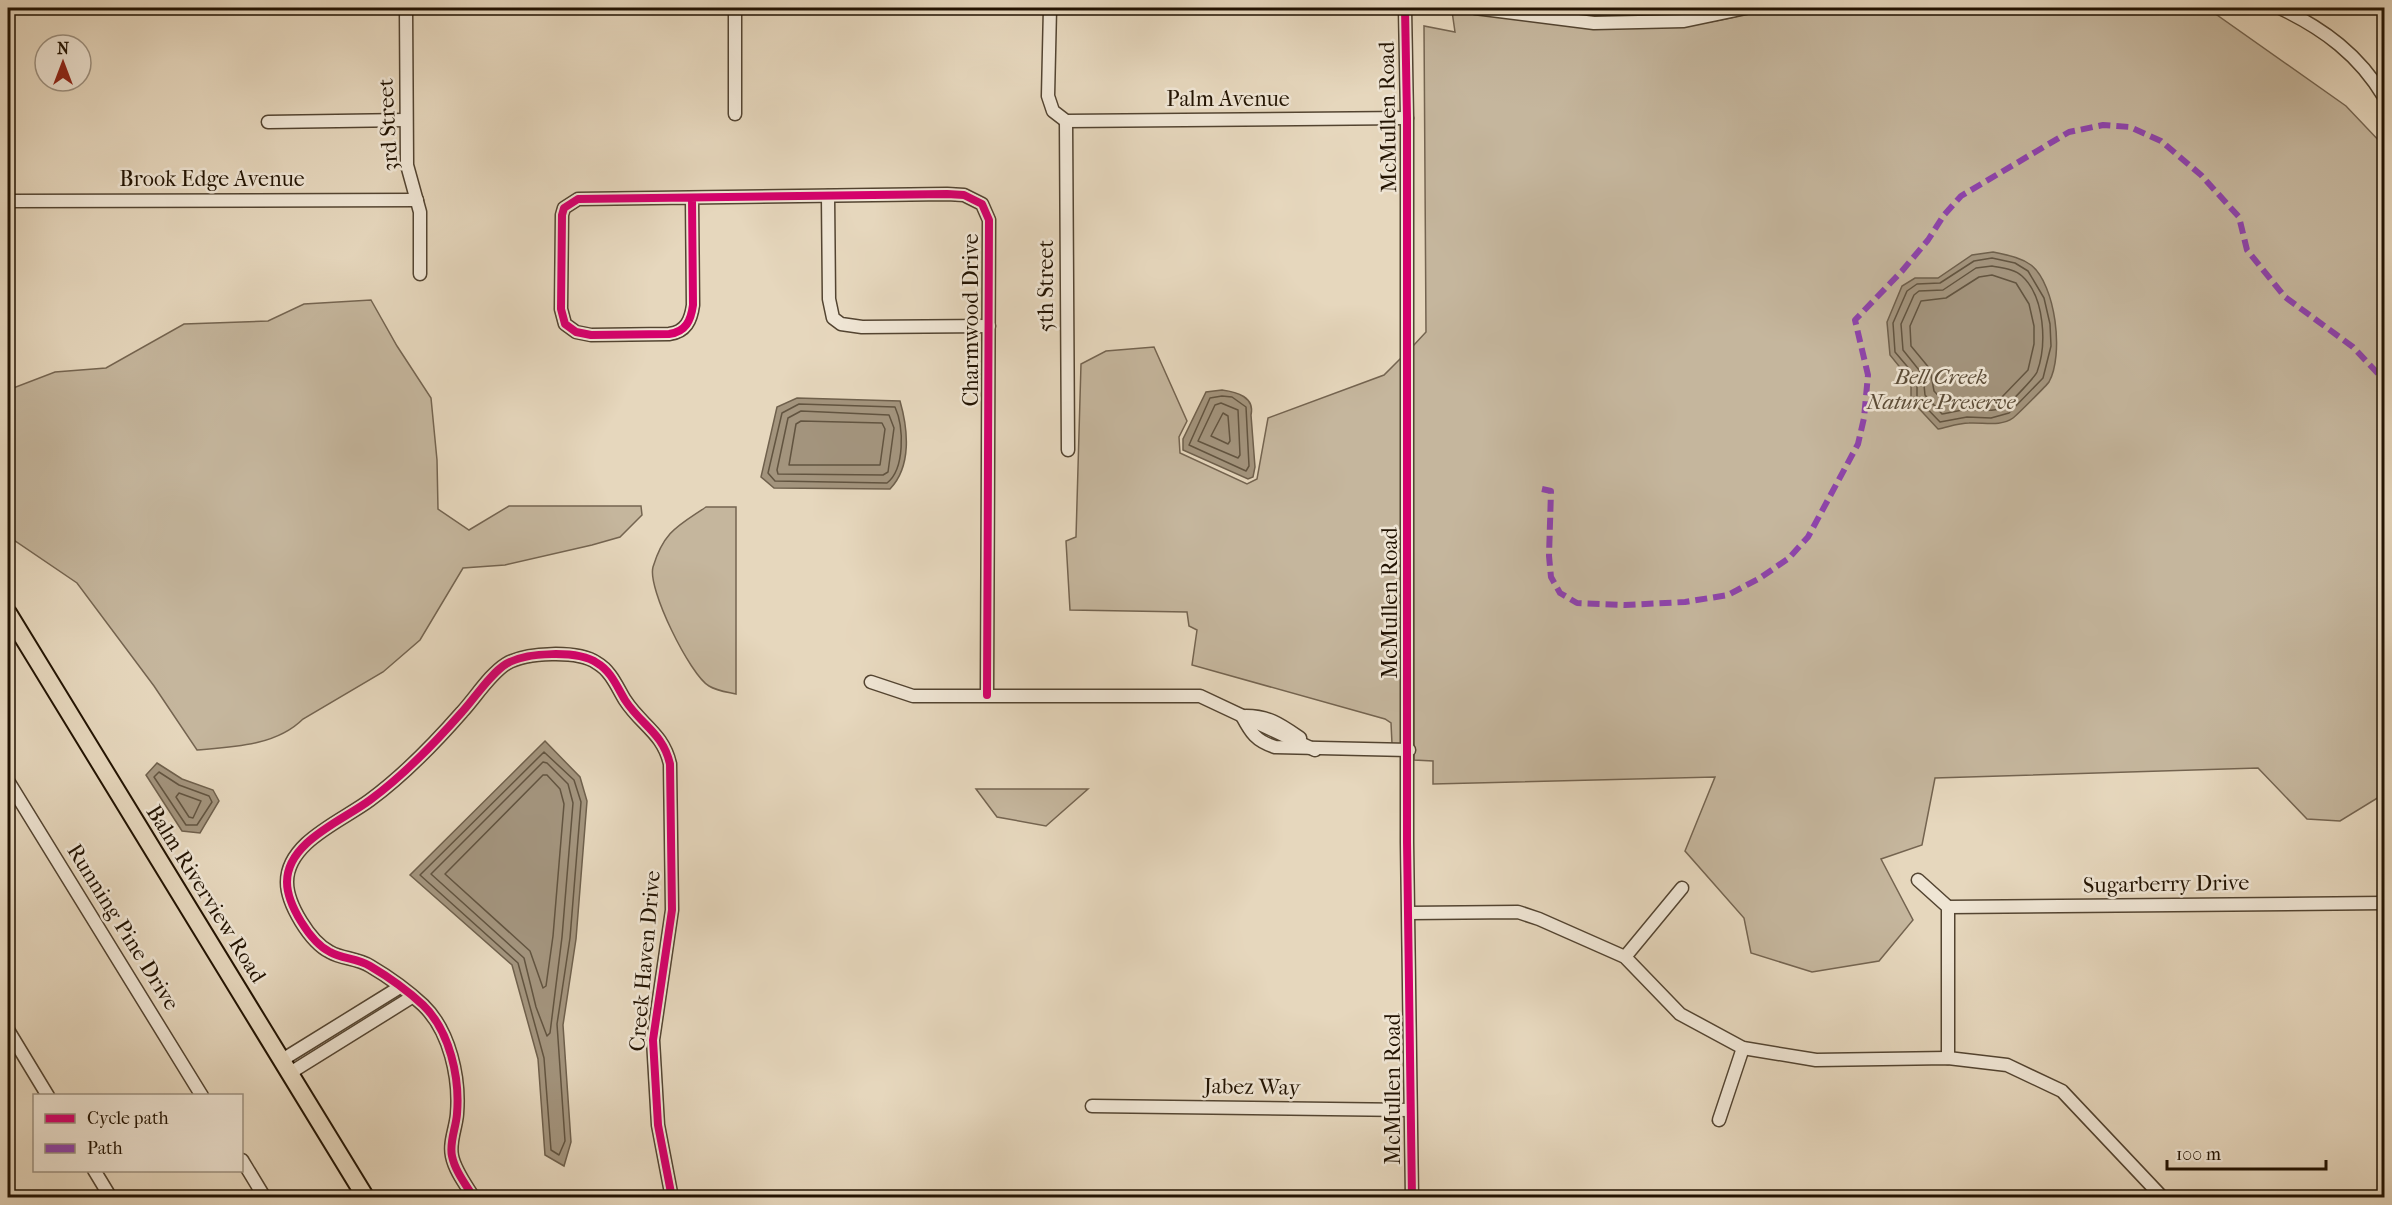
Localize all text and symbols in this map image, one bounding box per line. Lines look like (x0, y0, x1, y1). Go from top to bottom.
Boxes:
north arrow (33, 33, 93, 93)
text: N (57, 39, 70, 58)
street label: McMullen Road (1374, 40, 1402, 193)
street label: 3rd Street (373, 78, 403, 172)
street label: Palm Avenue (1166, 86, 1290, 112)
street label: Brook Edge Avenue (119, 166, 305, 192)
street label: Charmwood Drive (958, 233, 984, 407)
street label: 5th Street (1033, 240, 1059, 332)
park label: Bell Creek Nature Preserve (1866, 364, 2017, 415)
street label: McMullen Road (1377, 526, 1403, 679)
street label: Balm Riverview Road (141, 800, 272, 989)
street label: Running Pine Drive (61, 839, 185, 1015)
street label: Creek Haven Drive (624, 869, 666, 1053)
street label: Sugarberry Drive (2083, 870, 2249, 898)
street label: McMullen Road (1380, 1012, 1406, 1165)
street label: Jabez Way (1202, 1073, 1302, 1101)
legend (33, 1094, 243, 1172)
text: Cycle path (87, 1108, 168, 1129)
scale bar (2167, 1133, 2326, 1171)
text: Path (87, 1138, 123, 1159)
text: 100 m (2176, 1144, 2221, 1165)

